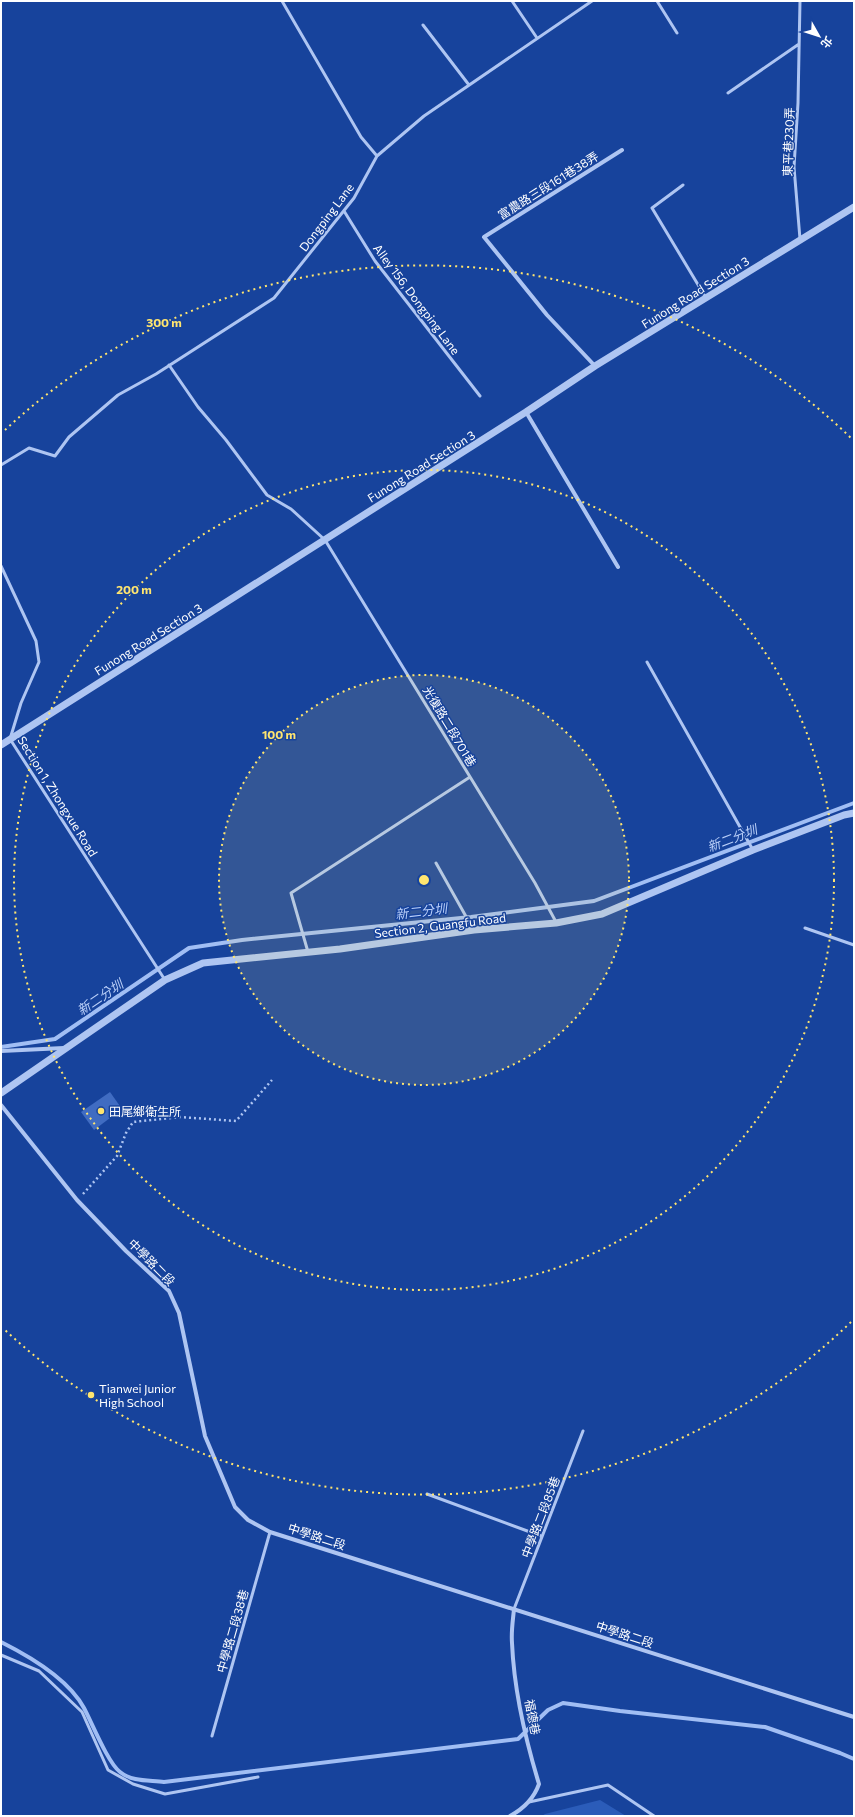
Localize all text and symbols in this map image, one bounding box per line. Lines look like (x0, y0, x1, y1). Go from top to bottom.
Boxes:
north arrow (799, 16, 839, 56)
text: 北 (819, 34, 836, 51)
street label: 東平巷230弄 (780, 107, 796, 177)
street label: 富農路三段161巷38弄 (495, 148, 601, 222)
street label: Dongping Lane (296, 180, 356, 254)
street label: Alley 156, Dongping Lane (371, 241, 463, 357)
street label: Funong Road Section 3 (639, 253, 751, 331)
text: 300 m (146, 315, 182, 329)
street label: Funong Road Section 3 (365, 427, 477, 505)
text: 200 m (116, 582, 152, 596)
street label: Funong Road Section 3 (92, 600, 204, 678)
street label: 光復路二段701巷 (420, 683, 480, 769)
text: 100 m (262, 727, 296, 741)
street label: Section 1, Zhongxue Road (15, 733, 101, 859)
water label: 新二分圳 (705, 820, 761, 855)
centre of rings (417, 873, 431, 887)
water label: 新二分圳 (394, 900, 450, 922)
street label: Section 2, Guangfu Road (373, 910, 507, 940)
water label: 新二分圳 (74, 975, 128, 1018)
place label: 田尾鄉衛生所 (109, 1104, 181, 1118)
marker: 田尾鄉衛生所 (96, 1106, 106, 1116)
street label: 中學路二段 (126, 1236, 178, 1288)
place label: Tianwei Junior High School (99, 1381, 176, 1409)
marker: Tianwei Junior High School (86, 1390, 96, 1400)
street label: 中學路二段85巷 (518, 1474, 562, 1560)
street label: 中學路二段 (286, 1520, 348, 1552)
street label: 中學路二段38巷 (213, 1588, 251, 1674)
street label: 中學路二段 (594, 1618, 656, 1650)
street label: 福德巷 (523, 1698, 543, 1736)

